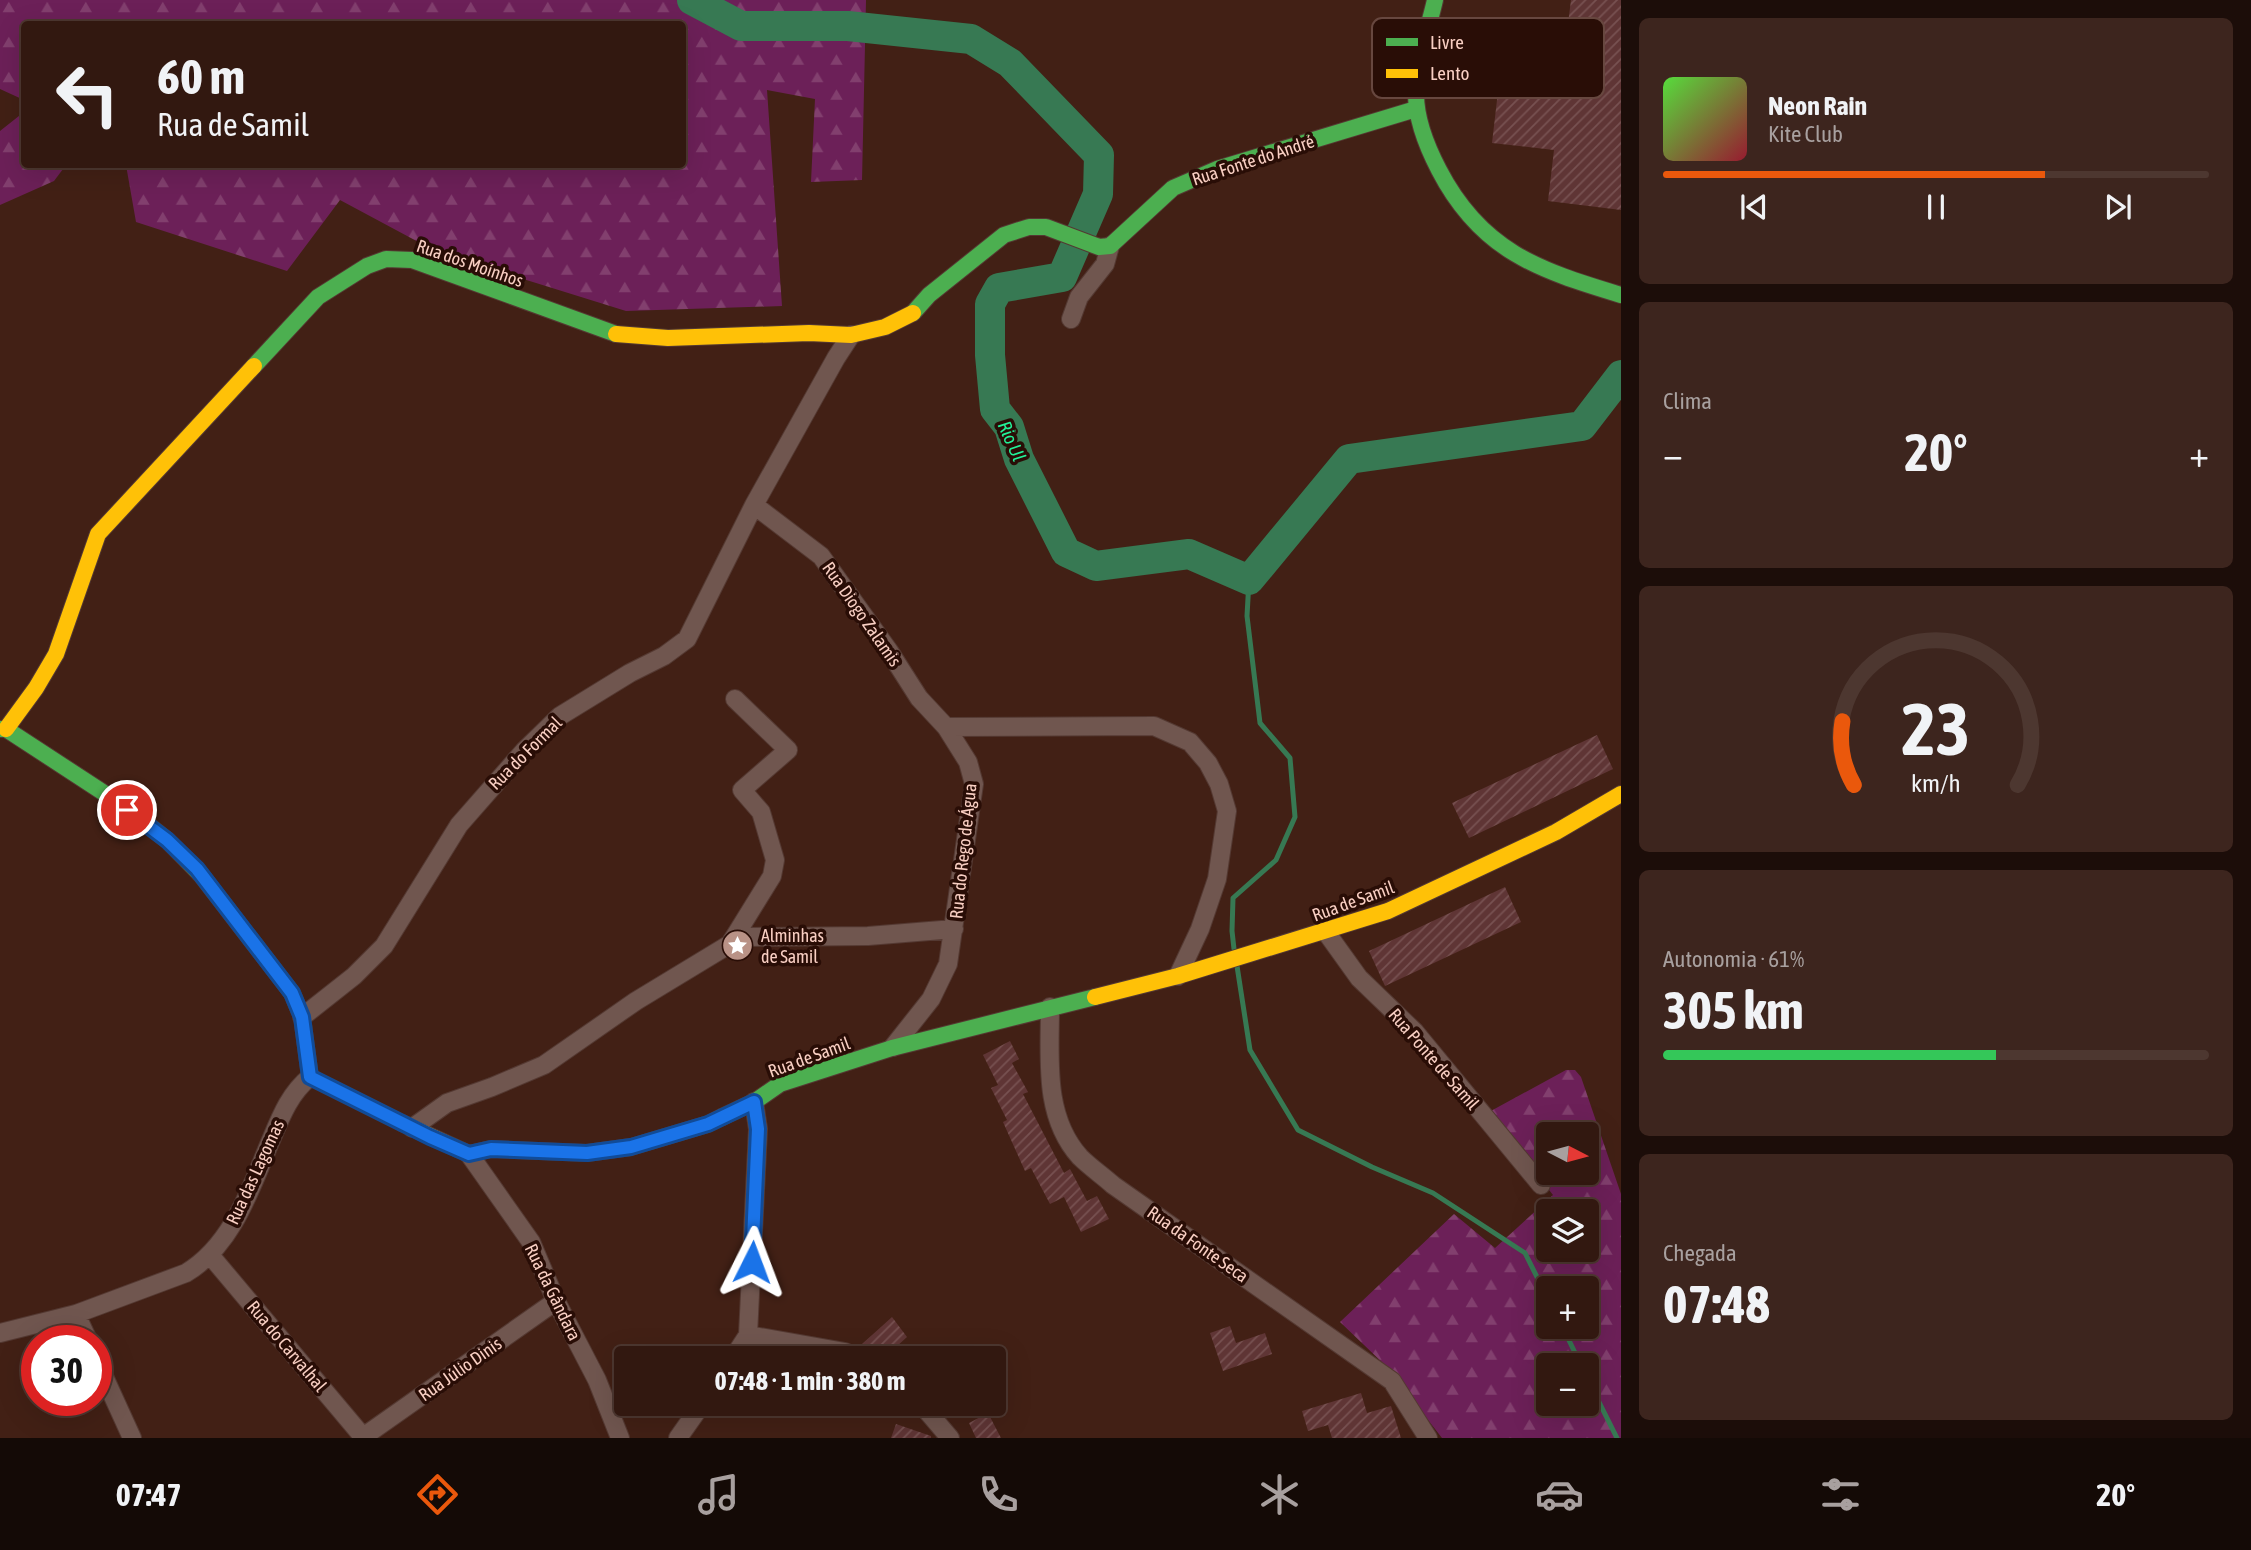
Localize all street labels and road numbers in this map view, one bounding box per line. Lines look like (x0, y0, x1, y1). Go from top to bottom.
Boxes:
street label: Rua Fonte do André (1189, 130, 1317, 190)
street label: Rua dos Moínhos (414, 235, 526, 291)
street label: Rua Diogo Zalamis (818, 558, 906, 670)
street label: Rua do Formal (484, 712, 566, 794)
street label: Rua do Rego de Água (945, 782, 981, 920)
street label: Rua de Samil (1309, 876, 1397, 925)
street label: Rua Ponte de Samil (1384, 1004, 1484, 1114)
street label: Rua de Samil (765, 1032, 853, 1081)
street label: Rua das Lagomas (222, 1116, 288, 1228)
street label: Rua da Fonte Seca (1144, 1201, 1252, 1287)
street label: Rua da Gândara (521, 1240, 585, 1344)
street label: Rua do Carvalhal (243, 1296, 331, 1396)
street label: Rua Júlio Dinis (415, 1333, 505, 1405)

